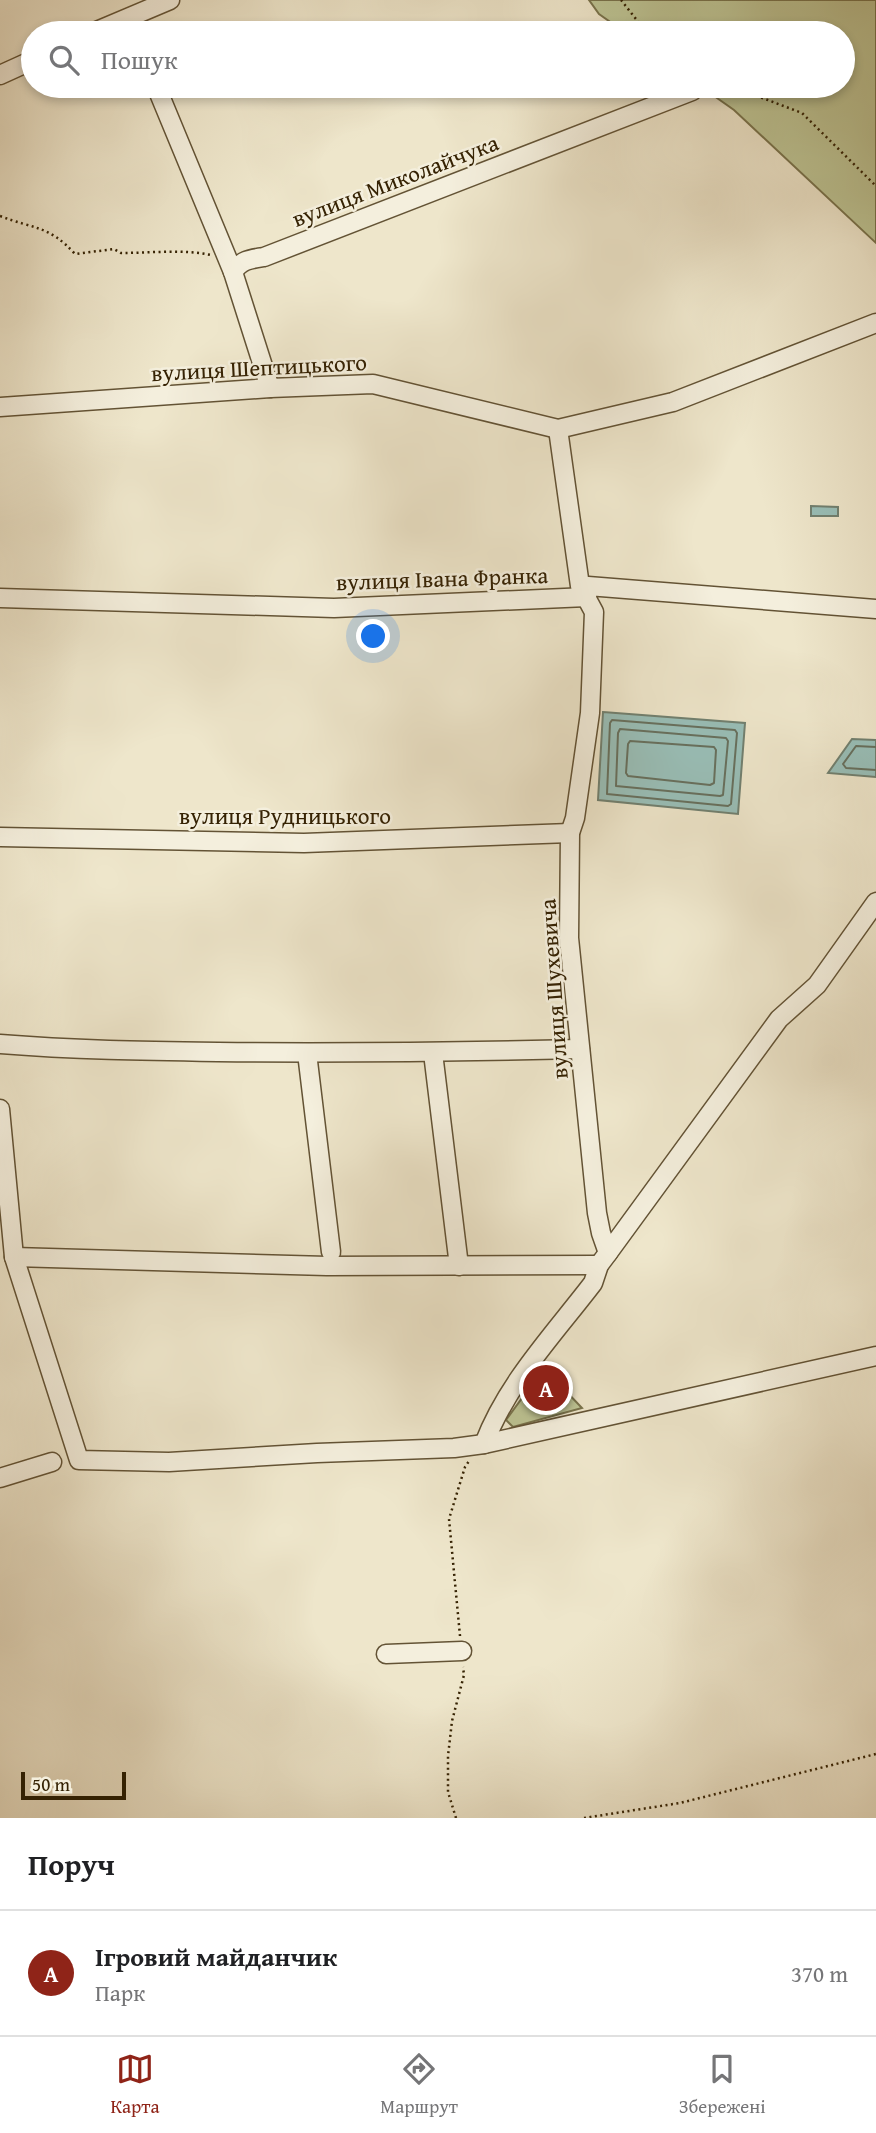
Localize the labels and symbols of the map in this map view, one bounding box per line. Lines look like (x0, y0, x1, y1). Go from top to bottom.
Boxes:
street label: вулиця Миколайчука (287, 125, 503, 235)
street label: вулиця Шептицького (150, 345, 368, 389)
street label: вулиця Івана Франка (335, 558, 549, 598)
your location (356, 619, 390, 653)
street label: вулиця Рудницького (179, 799, 391, 832)
street label: вулиця Шухевича (530, 898, 576, 1080)
pin: A (523, 1362, 569, 1414)
scale bar (21, 1769, 126, 1801)

